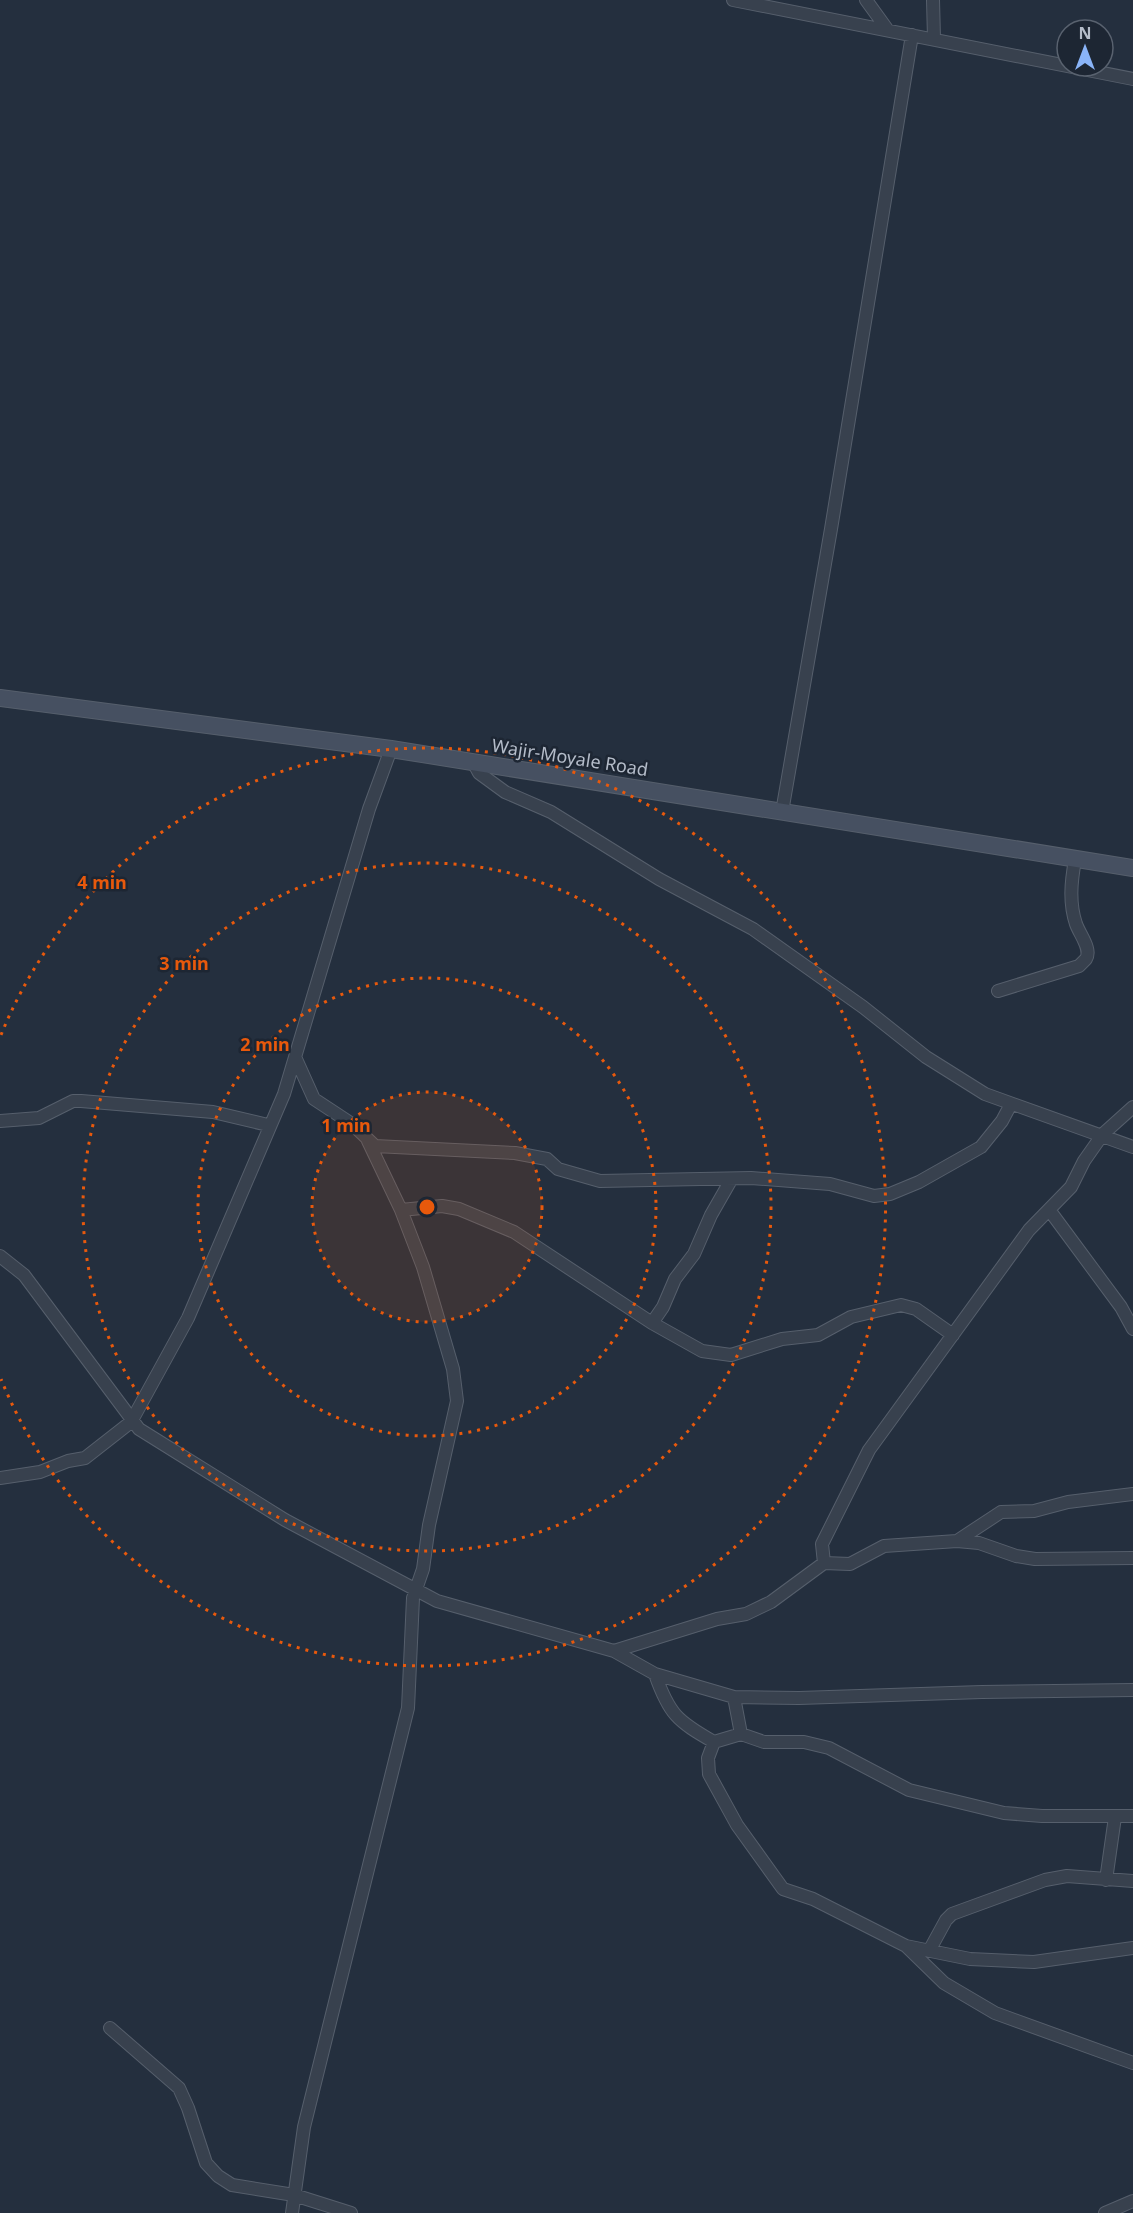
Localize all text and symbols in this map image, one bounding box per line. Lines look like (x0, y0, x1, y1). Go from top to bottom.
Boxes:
north arrow (1055, 18, 1115, 78)
text: N (1078, 22, 1092, 44)
street label: Wajir-Moyale Road (490, 733, 650, 781)
text: 4 min (77, 870, 127, 894)
text: 3 min (159, 951, 209, 975)
text: 2 min (240, 1032, 290, 1056)
text: 1 min (321, 1113, 371, 1137)
centre of rings (417, 1197, 437, 1217)

